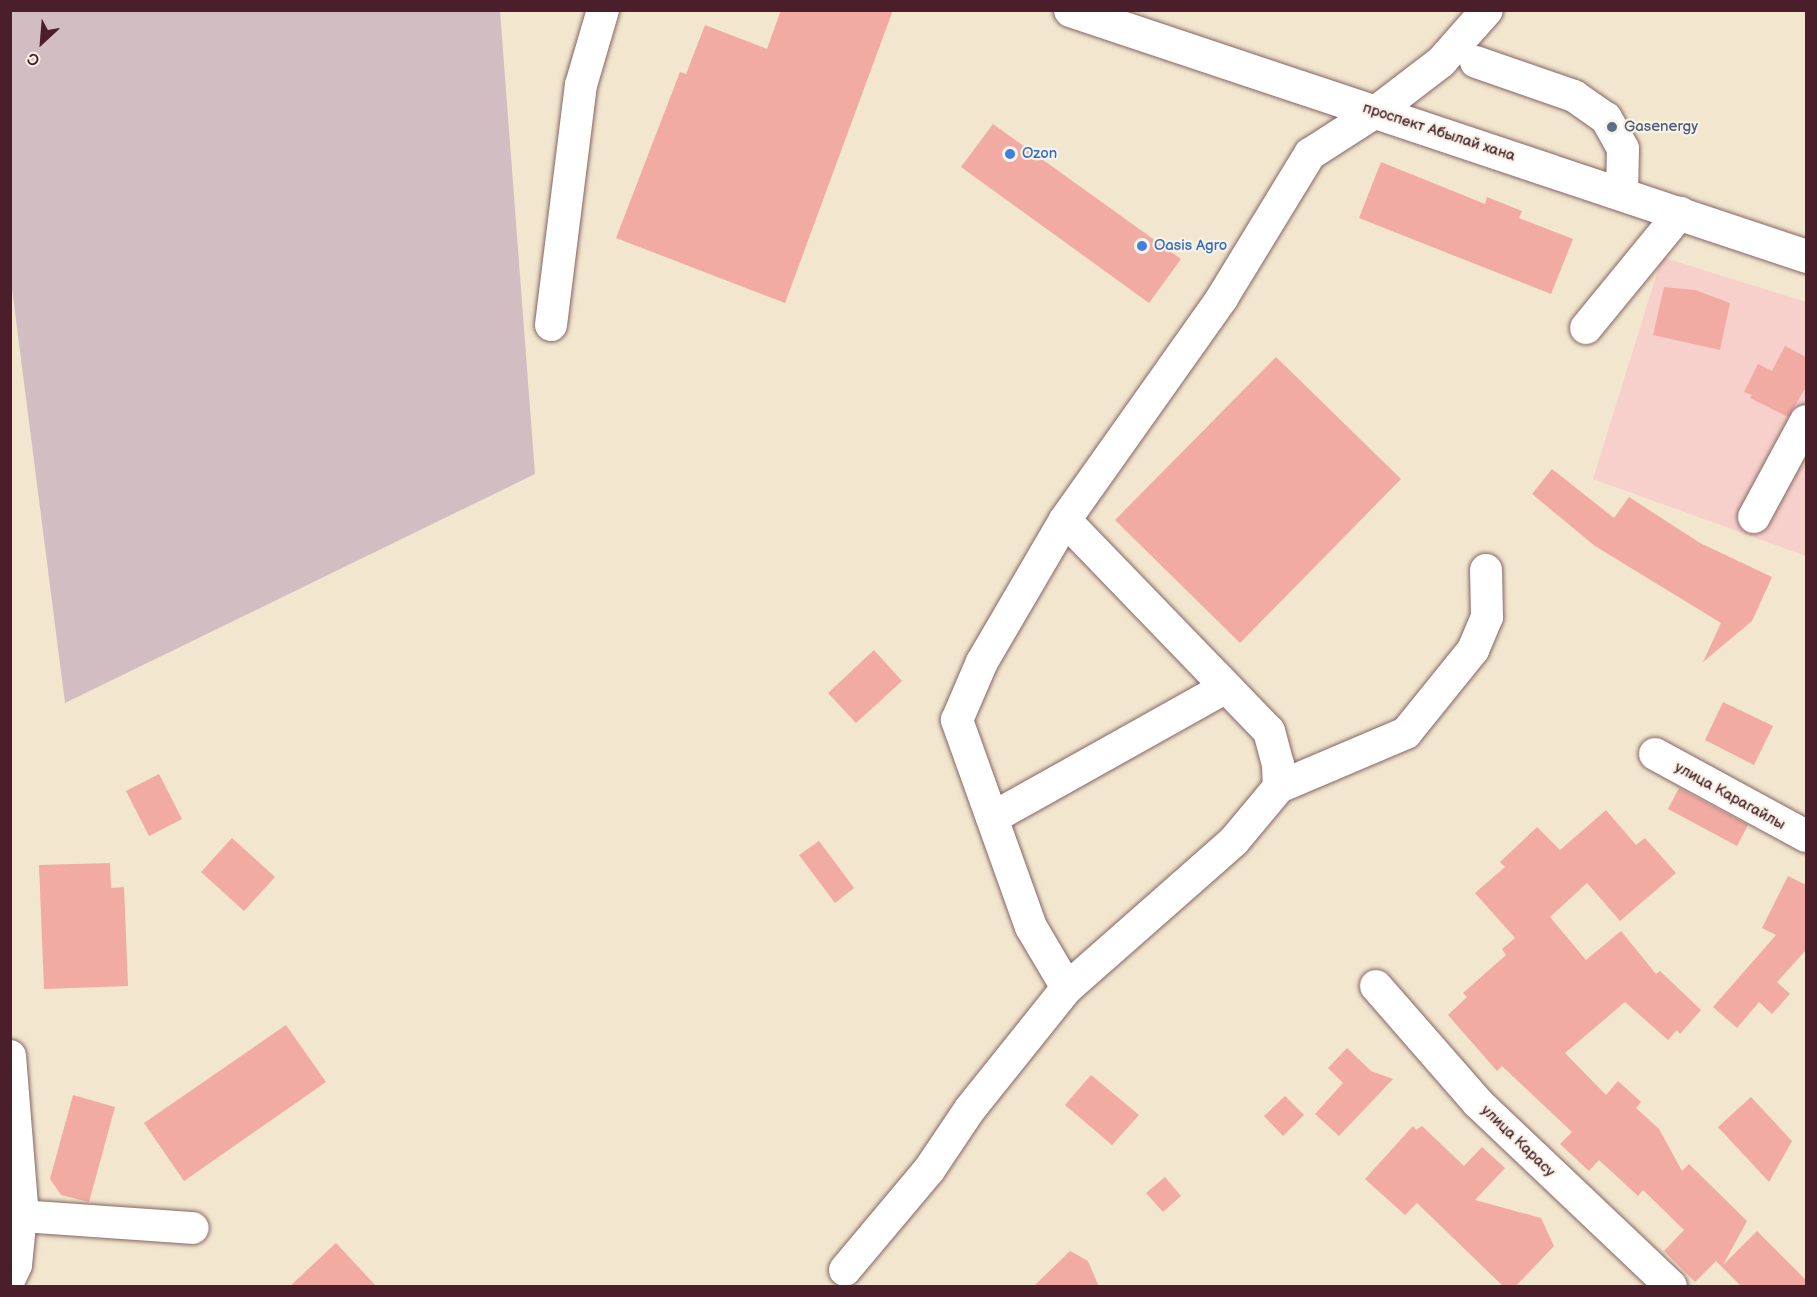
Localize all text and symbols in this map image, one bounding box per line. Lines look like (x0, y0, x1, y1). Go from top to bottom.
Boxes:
north arrow (12, 12, 72, 72)
text: С (25, 48, 43, 70)
street label: проспект Абылай хана (1360, 99, 1518, 165)
place label: Gasenergy (1624, 118, 1698, 136)
marker: Gasenergy (1605, 120, 1619, 134)
place label: Ozon (1022, 145, 1057, 163)
marker: Ozon (1003, 147, 1017, 161)
place label: Oasis Agro (1154, 237, 1227, 255)
marker: Oasis Agro (1135, 239, 1149, 253)
street label: улица Карагайлы (1672, 758, 1788, 834)
street label: улица Карасу (1477, 1101, 1559, 1181)

